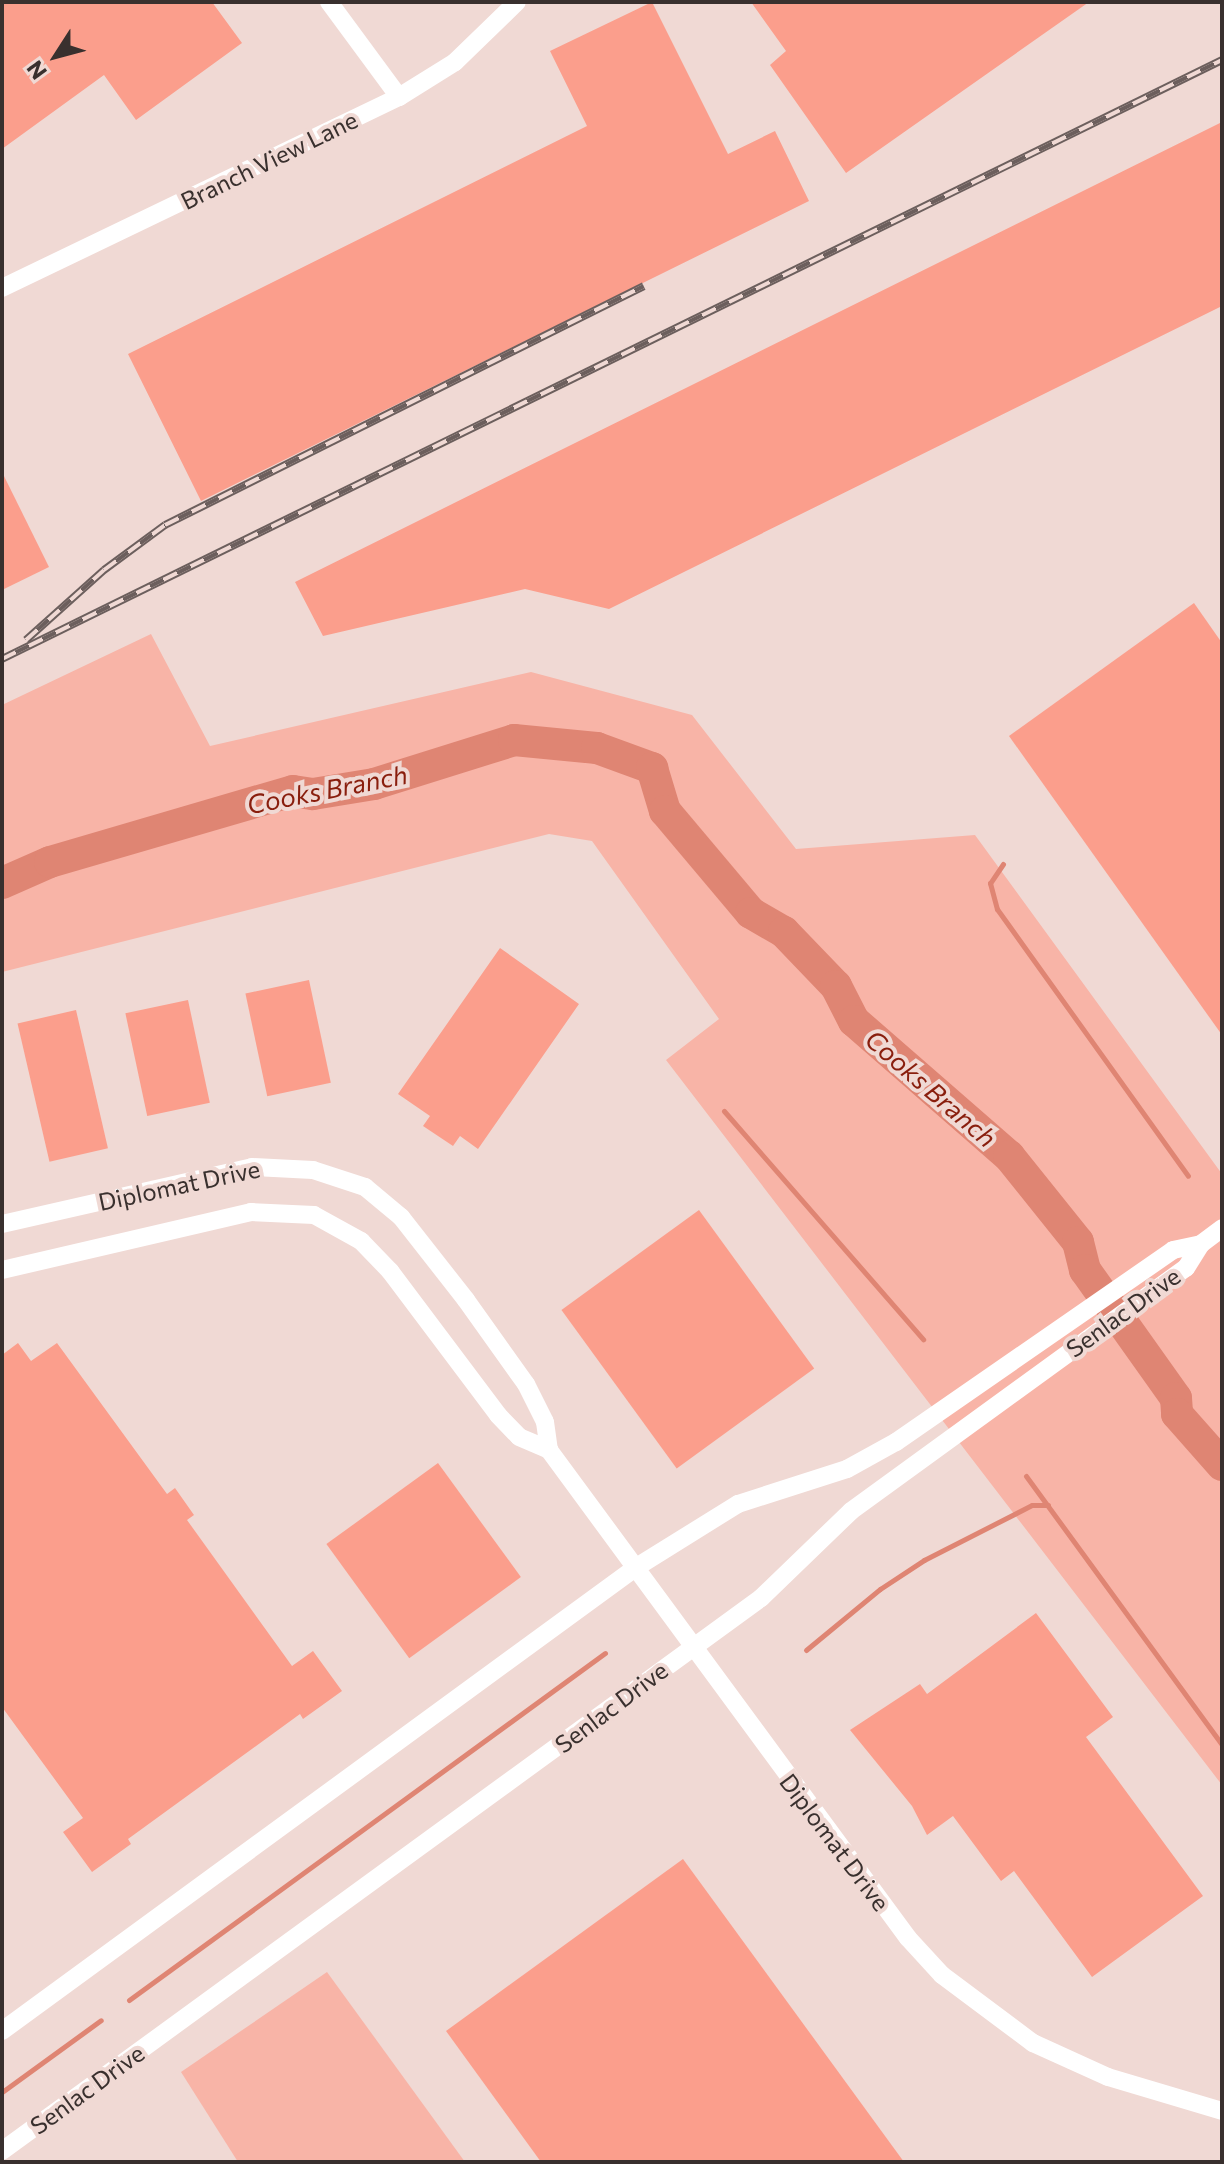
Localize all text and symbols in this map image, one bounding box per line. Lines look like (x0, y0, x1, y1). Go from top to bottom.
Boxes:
north arrow (16, 16, 96, 96)
text: N (20, 56, 52, 85)
street label: Branch View Lane (176, 105, 362, 215)
water label: Cooks Branch (244, 758, 410, 820)
water label: Cooks Branch (859, 1023, 1003, 1153)
street label: Diplomat Drive (96, 1154, 262, 1216)
street label: Senlac Drive (1061, 1261, 1185, 1363)
street label: Senlac Drive (549, 1655, 673, 1759)
street label: Diplomat Drive (774, 1768, 896, 1916)
street label: Senlac Drive (25, 2038, 149, 2140)

